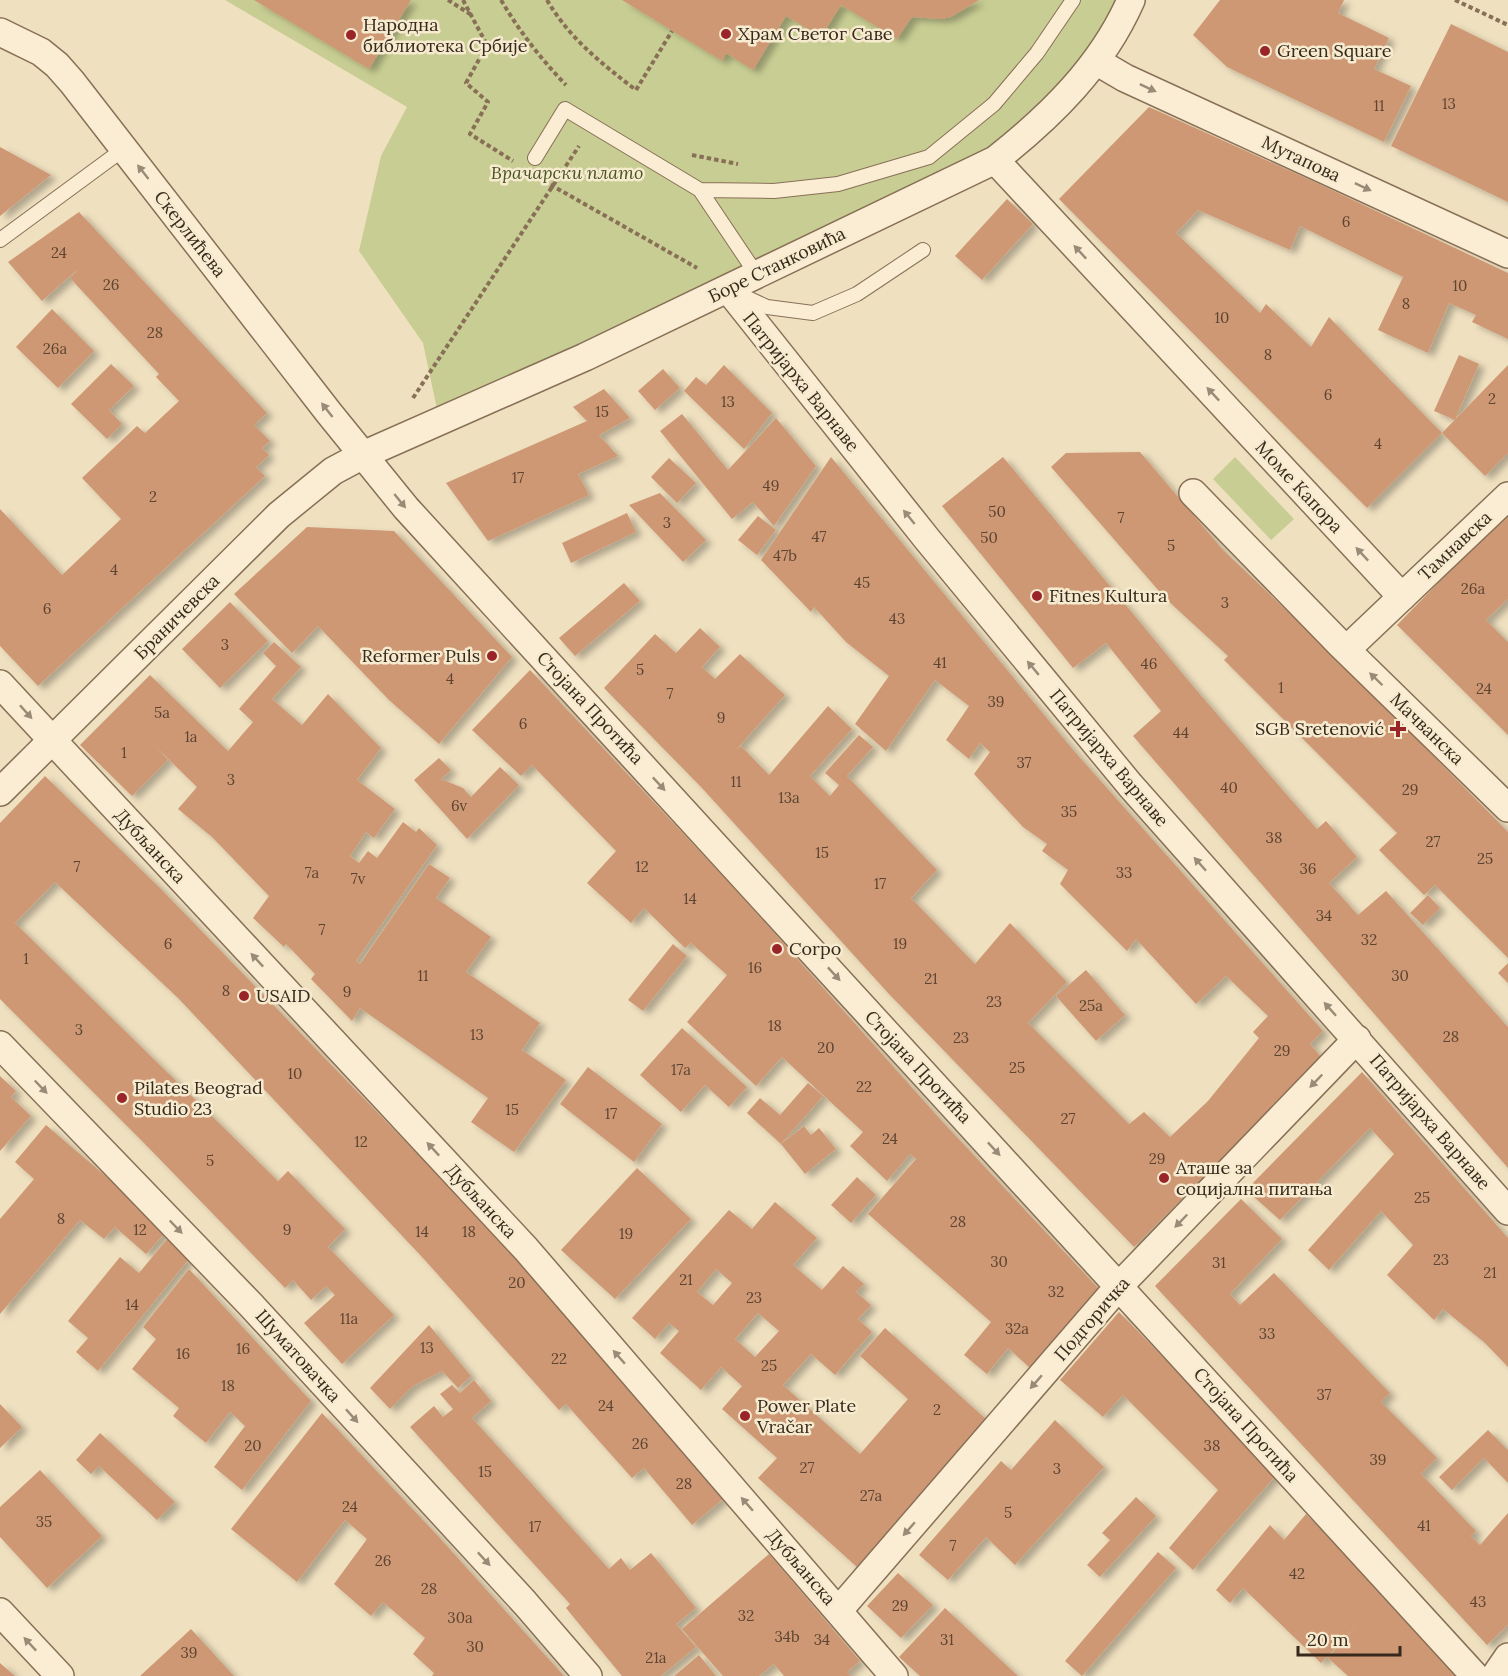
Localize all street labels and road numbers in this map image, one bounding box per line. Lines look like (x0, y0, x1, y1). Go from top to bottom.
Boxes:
street label: Мутапова (1258, 130, 1344, 187)
street label: Скерлићева (149, 186, 231, 282)
street label: Боре Станковића (704, 221, 849, 308)
street label: Патријарха Варнаве (738, 307, 865, 456)
street label: Моме Капора (1251, 436, 1348, 538)
street label: Тамнавска (1413, 506, 1496, 585)
street label: Браничевска (129, 569, 224, 664)
street label: Стојана Протића (532, 646, 649, 769)
street label: Патријарха Варнаве (1045, 684, 1174, 831)
street label: Мачванска (1385, 688, 1469, 770)
street label: Дубљанска (110, 803, 191, 888)
street label: Стојана Протића (860, 1005, 977, 1128)
street label: Патријарха Варнаве (1365, 1049, 1496, 1195)
street label: Дубљанска (441, 1158, 522, 1243)
street label: Подгоричка (1049, 1272, 1134, 1365)
street label: Шуматовачка (251, 1305, 346, 1407)
street label: Стојана Протића (1189, 1363, 1304, 1487)
street label: Дубљанска (762, 1524, 841, 1610)

